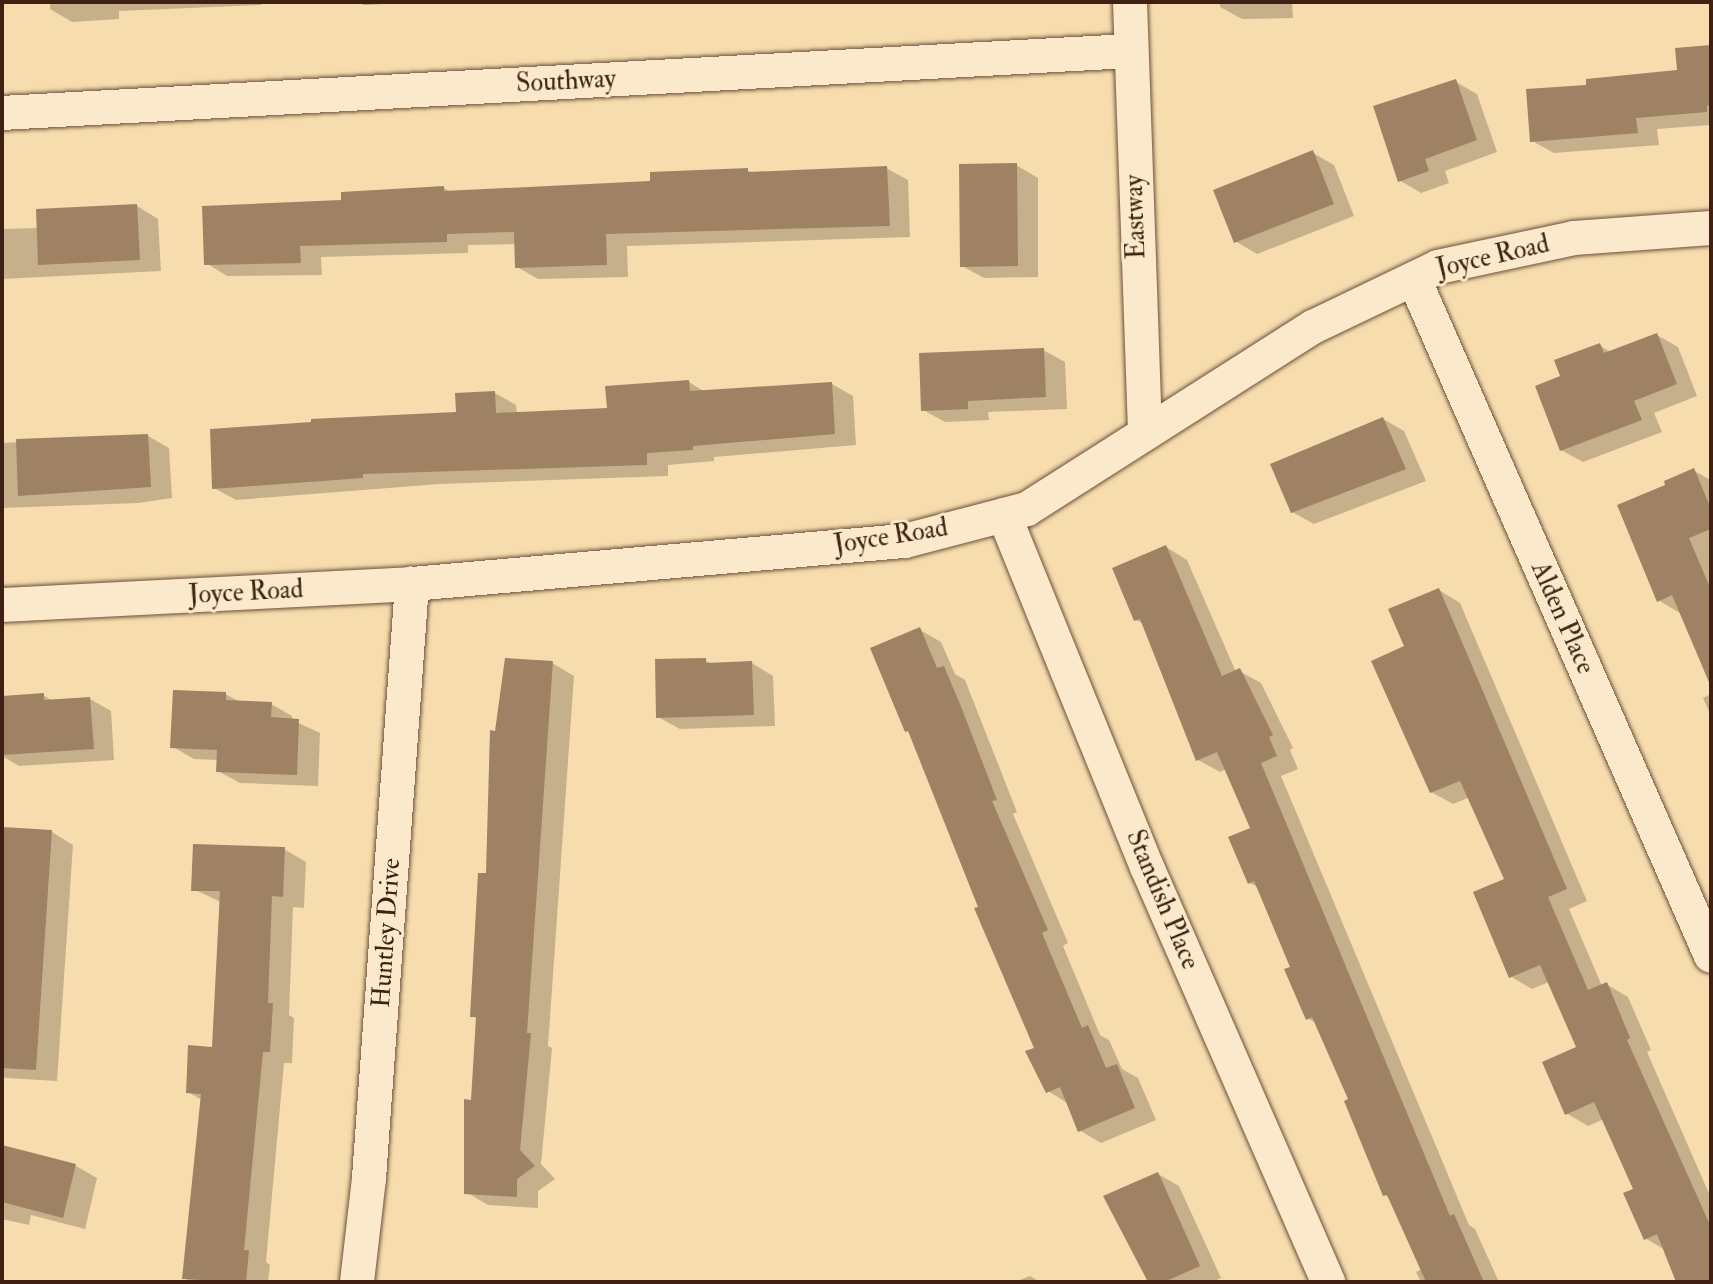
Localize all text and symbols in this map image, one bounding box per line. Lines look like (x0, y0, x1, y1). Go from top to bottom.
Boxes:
street label: Southway (515, 64, 617, 100)
street label: Eastway (1119, 174, 1153, 260)
street label: Joyce Road (1434, 229, 1552, 285)
street label: Joyce Road (832, 513, 950, 561)
street label: Alden Place (1523, 557, 1601, 679)
street label: Joyce Road (188, 574, 304, 612)
street label: Standish Place (1119, 826, 1205, 974)
street label: Huntley Drive (366, 857, 408, 1009)

